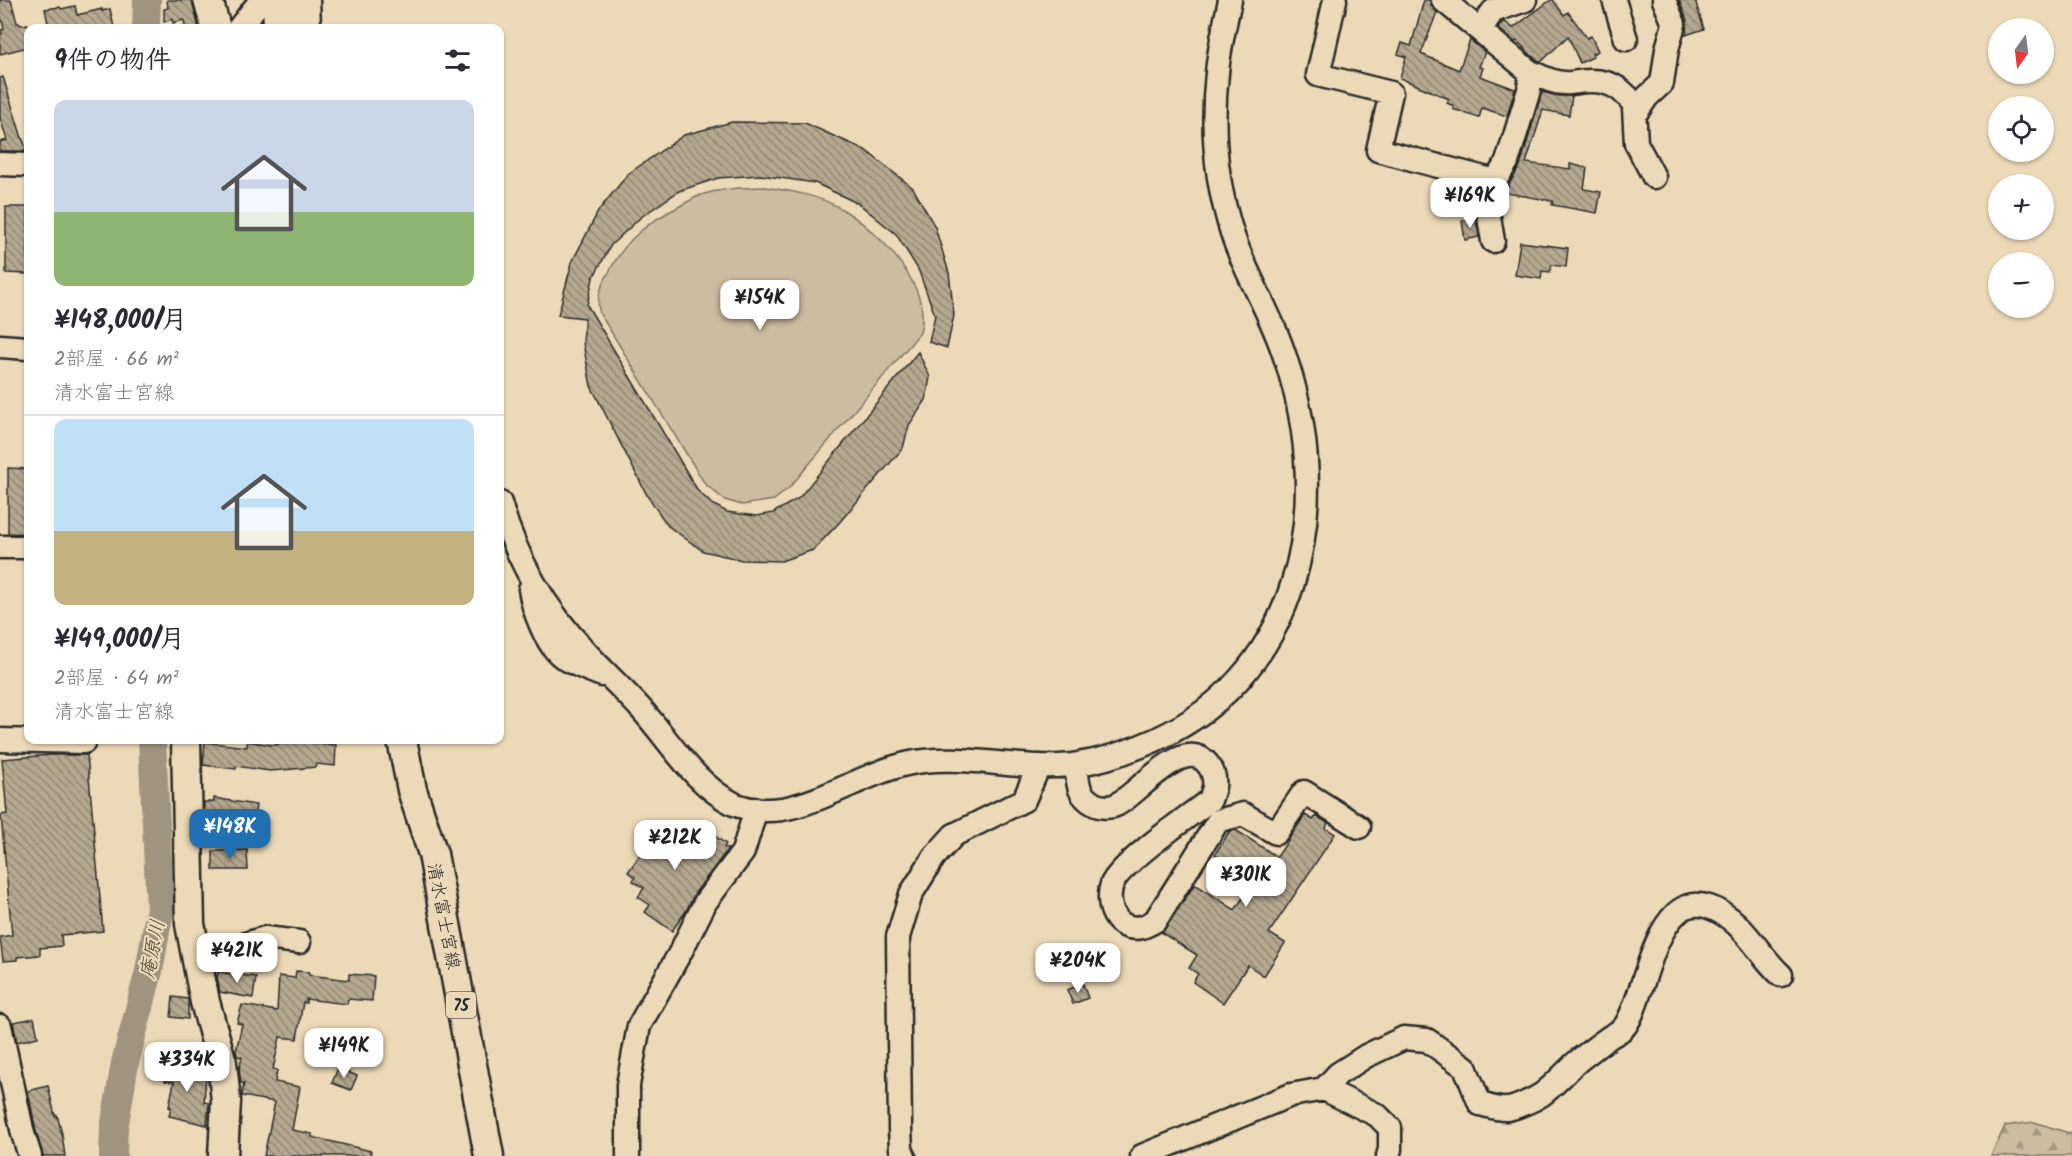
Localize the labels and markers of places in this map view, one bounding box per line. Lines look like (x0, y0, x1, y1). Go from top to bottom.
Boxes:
pin: ¥169K (1428, 178, 1512, 229)
pin: ¥154K (718, 280, 802, 331)
pin: ¥148K (188, 809, 272, 860)
pin: ¥212K (633, 820, 717, 871)
pin: ¥301K (1204, 857, 1288, 908)
pin: ¥421K (195, 933, 279, 984)
pin: ¥204K (1036, 943, 1120, 994)
pin: ¥149K (302, 1028, 386, 1079)
pin: ¥334K (145, 1042, 229, 1093)

